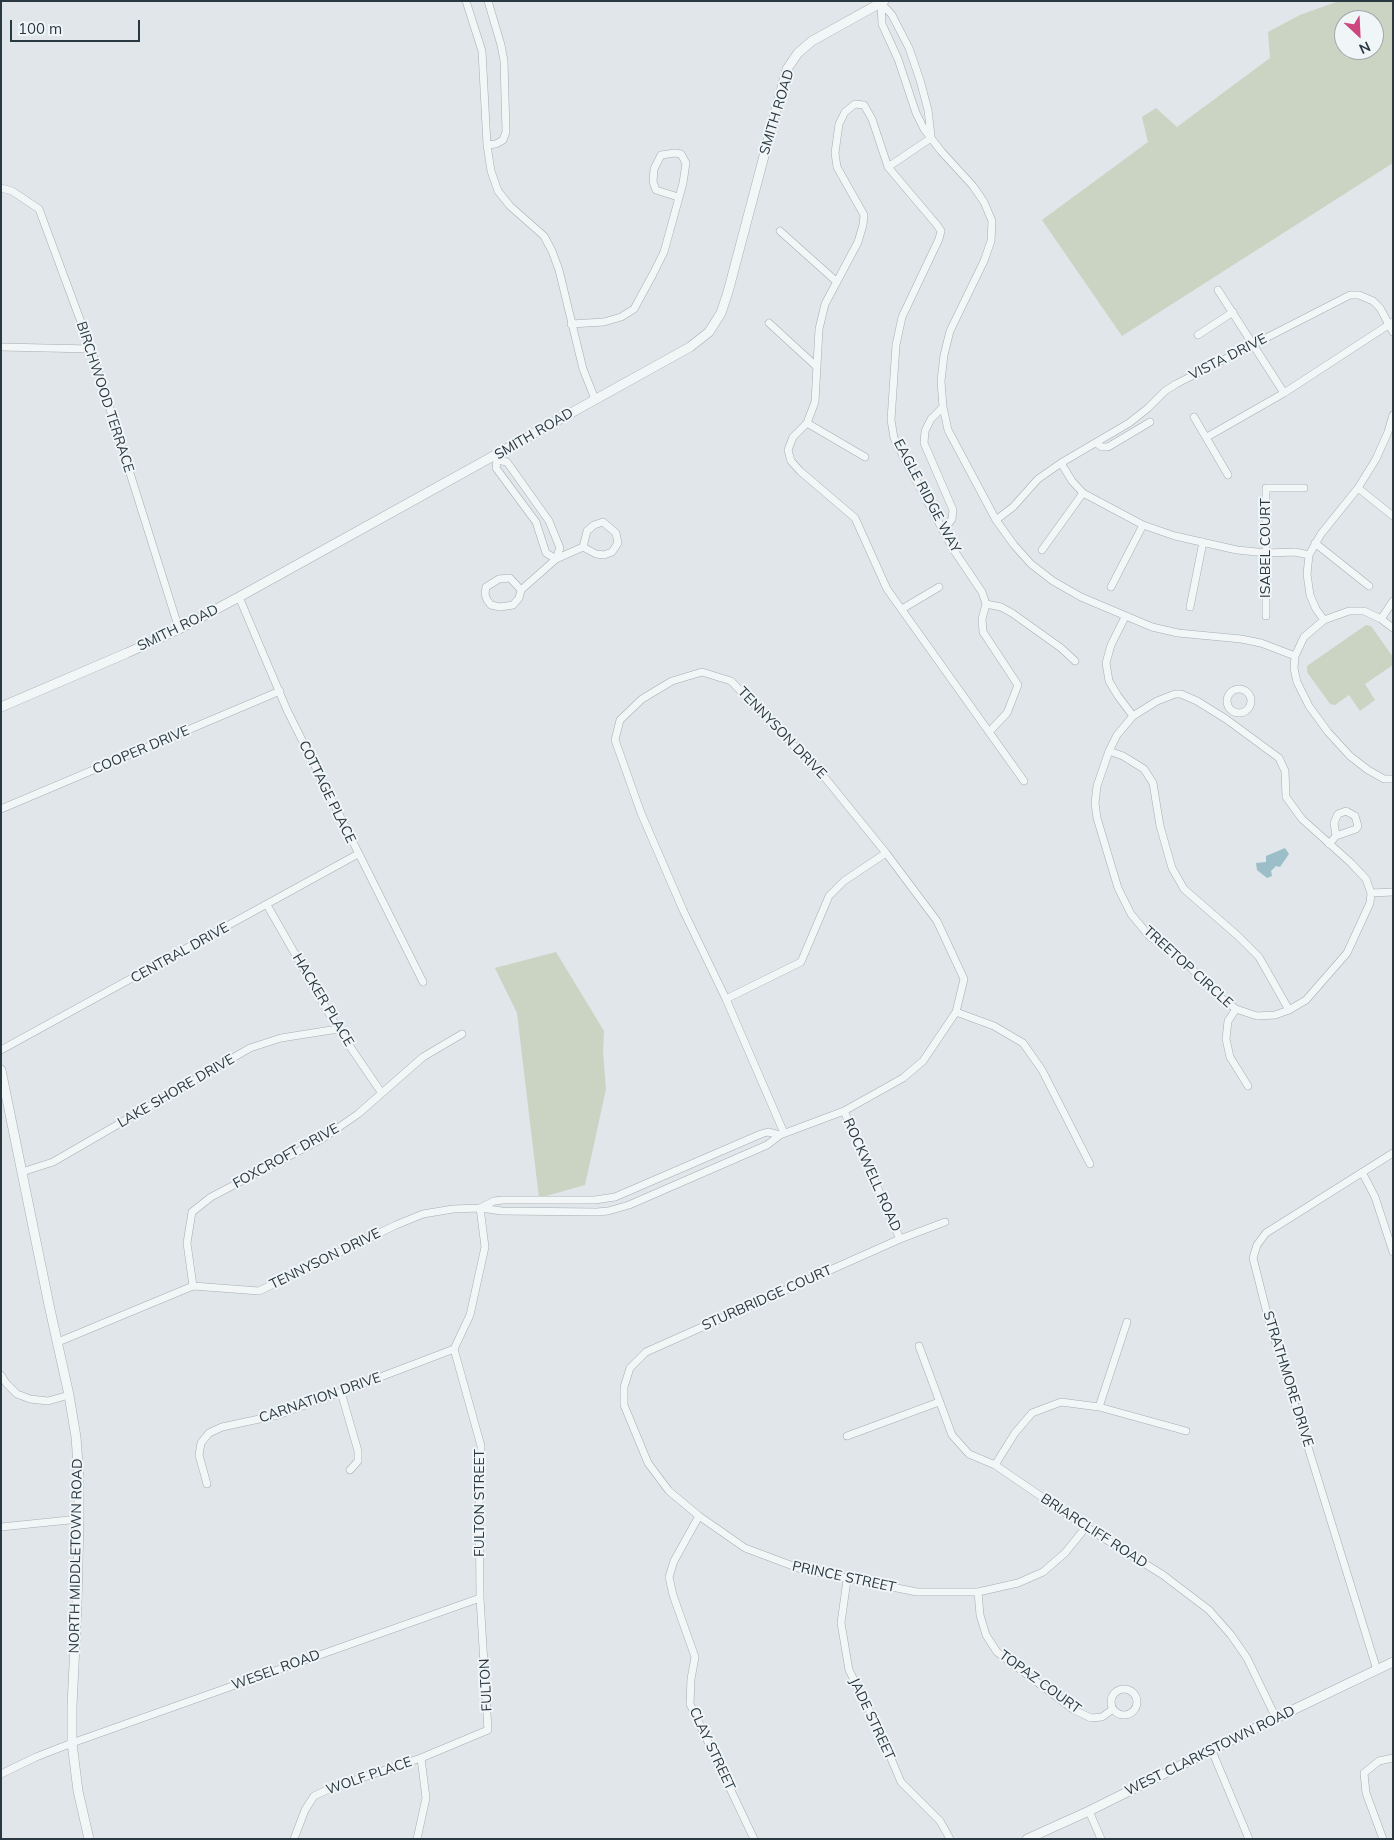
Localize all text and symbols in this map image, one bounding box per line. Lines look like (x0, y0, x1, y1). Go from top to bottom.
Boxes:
scale bar (12, 10, 142, 42)
north arrow (1334, 10, 1384, 60)
text: 100 m (18, 19, 62, 38)
text: N (1356, 37, 1374, 58)
street label: SMITH ROAD (756, 67, 798, 157)
street label: BIRCHWOOD TERRACE (73, 319, 137, 475)
street label: VISTA DRIVE (1186, 330, 1270, 384)
street label: SMITH ROAD (492, 405, 576, 463)
street label: EAGLE RIDGE WAY (890, 436, 964, 556)
street label: ISABEL COURT (1258, 498, 1274, 598)
street label: SMITH ROAD (135, 601, 221, 655)
street label: TENNYSON DRIVE (734, 684, 830, 782)
street label: COOPER DRIVE (90, 722, 192, 778)
street label: COTTAGE PLACE (295, 738, 359, 846)
street label: CENTRAL DRIVE (128, 919, 232, 987)
street label: TREETOP CIRCLE (1140, 923, 1236, 1011)
street label: HACKER PLACE (289, 951, 357, 1049)
street label: LAKE SHORE DRIVE (115, 1051, 237, 1131)
street label: ROCKWELL ROAD (839, 1116, 905, 1234)
street label: FOXCROFT DRIVE (230, 1120, 342, 1192)
street label: TENNYSON DRIVE (267, 1225, 383, 1293)
street label: STURBRIDGE COURT (699, 1262, 835, 1334)
street label: STRATHMORE DRIVE (1259, 1309, 1317, 1449)
street label: CARNATION DRIVE (257, 1369, 383, 1427)
street label: FULTON STREET (472, 1449, 488, 1557)
street label: NORTH MIDDLETOWN ROAD (66, 1458, 86, 1654)
street label: BRIARCLIFF ROAD (1037, 1490, 1151, 1572)
street label: PRINCE STREET (791, 1558, 897, 1596)
street label: WESEL ROAD (229, 1646, 323, 1694)
street label: TOPAZ COURT (996, 1647, 1084, 1717)
street label: FULTON (476, 1658, 496, 1712)
street label: JADE STREET (846, 1675, 898, 1763)
street label: WEST CLARKSTOWN ROAD (1122, 1702, 1298, 1800)
street label: CLAY STREET (685, 1705, 739, 1793)
street label: WOLF PLACE (324, 1753, 414, 1799)

